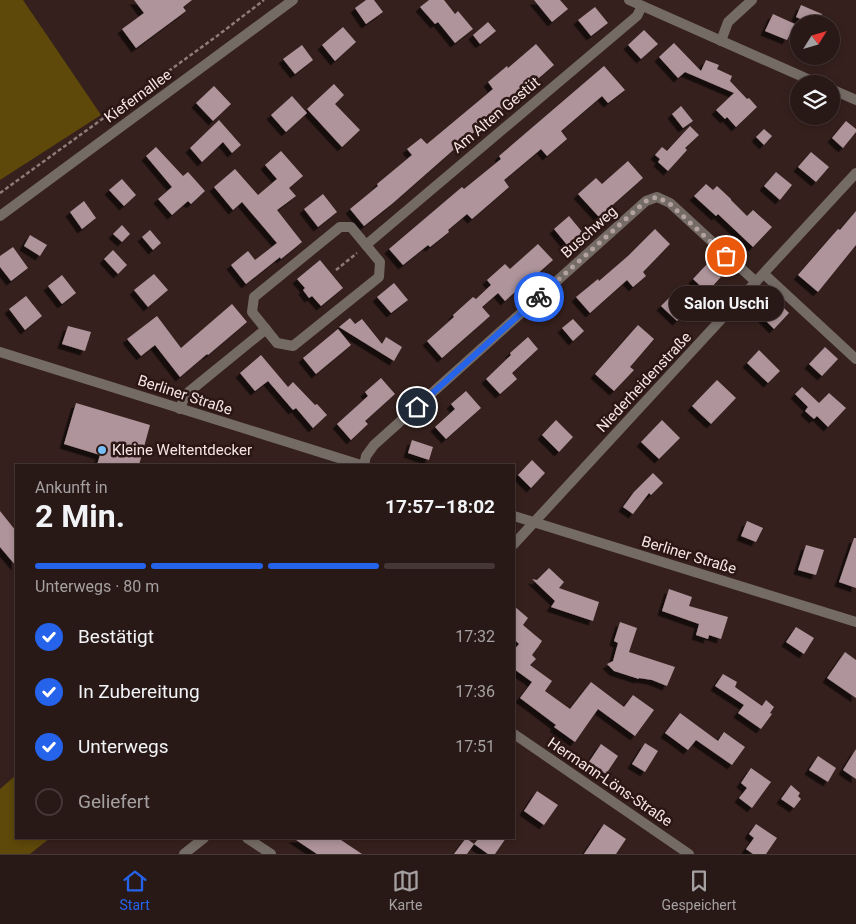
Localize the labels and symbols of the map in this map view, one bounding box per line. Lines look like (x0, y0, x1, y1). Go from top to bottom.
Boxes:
north arrow (790, 15, 840, 65)
street label: Kiefernallee (101, 66, 175, 126)
street label: Am Alten Gestüt (448, 73, 544, 157)
street label: Buschweg (557, 202, 621, 262)
pin (705, 235, 747, 277)
courier (514, 272, 564, 322)
callout: Salon Uschi (668, 286, 784, 321)
street label: Niederheidenstraße (593, 328, 695, 436)
street label: Berliner Straße (135, 371, 235, 419)
pin (396, 386, 438, 428)
place label: Kleine Weltentdecker (112, 441, 252, 459)
marker: Kleine Weltentdecker (96, 444, 108, 456)
street label: Berliner Straße (639, 532, 739, 578)
street label: Hermann-Löns-Straße (544, 734, 676, 830)

